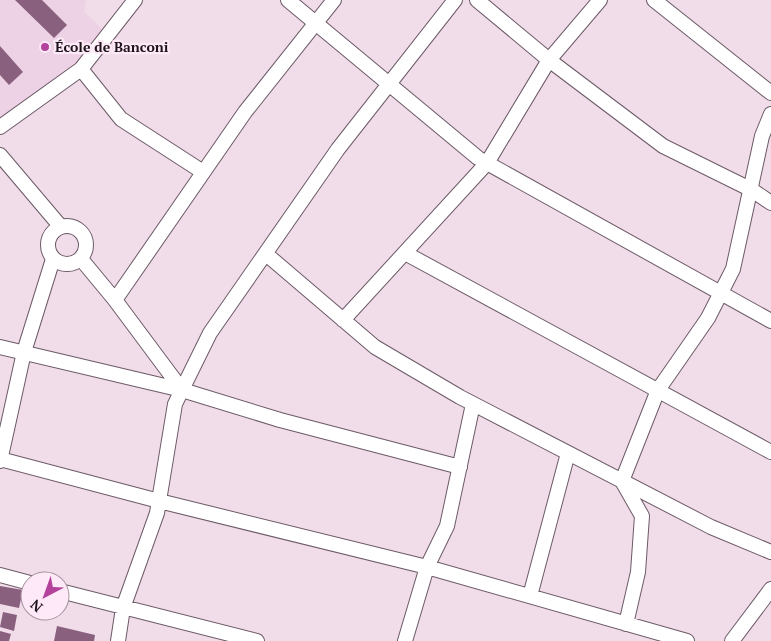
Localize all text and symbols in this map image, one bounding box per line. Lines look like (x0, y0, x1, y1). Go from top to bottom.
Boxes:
place label: École de Banconi (55, 37, 169, 56)
marker: École de Banconi (39, 41, 51, 53)
north arrow (20, 571, 70, 621)
text: N (26, 595, 46, 617)

